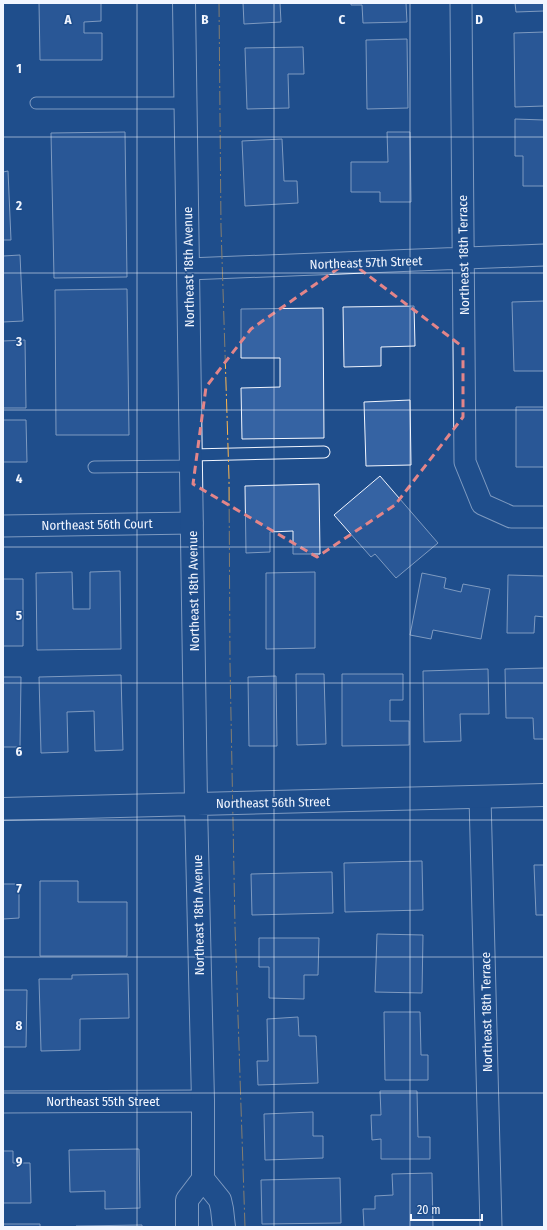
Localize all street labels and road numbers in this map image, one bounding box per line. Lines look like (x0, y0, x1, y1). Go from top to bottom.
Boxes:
street label: Northeast 18th Terrace (455, 195, 472, 315)
street label: Northeast 18th Avenue (180, 207, 197, 327)
street label: Northeast 57th Street (309, 253, 423, 272)
street label: Northeast 56th Court (41, 516, 153, 533)
street label: Northeast 18th Avenue (185, 531, 202, 651)
street label: Northeast 56th Street (216, 794, 331, 811)
street label: Northeast 18th Avenue (190, 855, 207, 975)
street label: Northeast 18th Terrace (478, 952, 495, 1072)
street label: Northeast 55th Street (46, 1094, 161, 1109)

